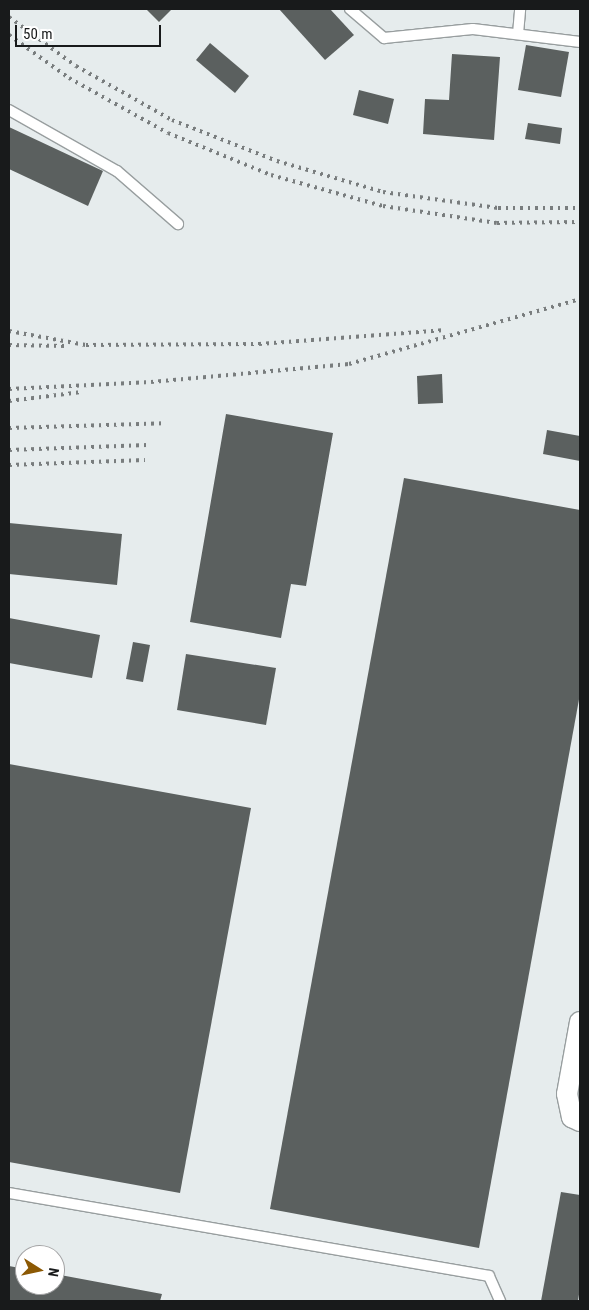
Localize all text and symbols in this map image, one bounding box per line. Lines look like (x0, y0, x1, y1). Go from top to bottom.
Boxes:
scale bar (18, 15, 164, 47)
text: 50 m (23, 25, 53, 43)
north arrow (15, 1245, 65, 1295)
text: N (45, 1267, 62, 1278)

